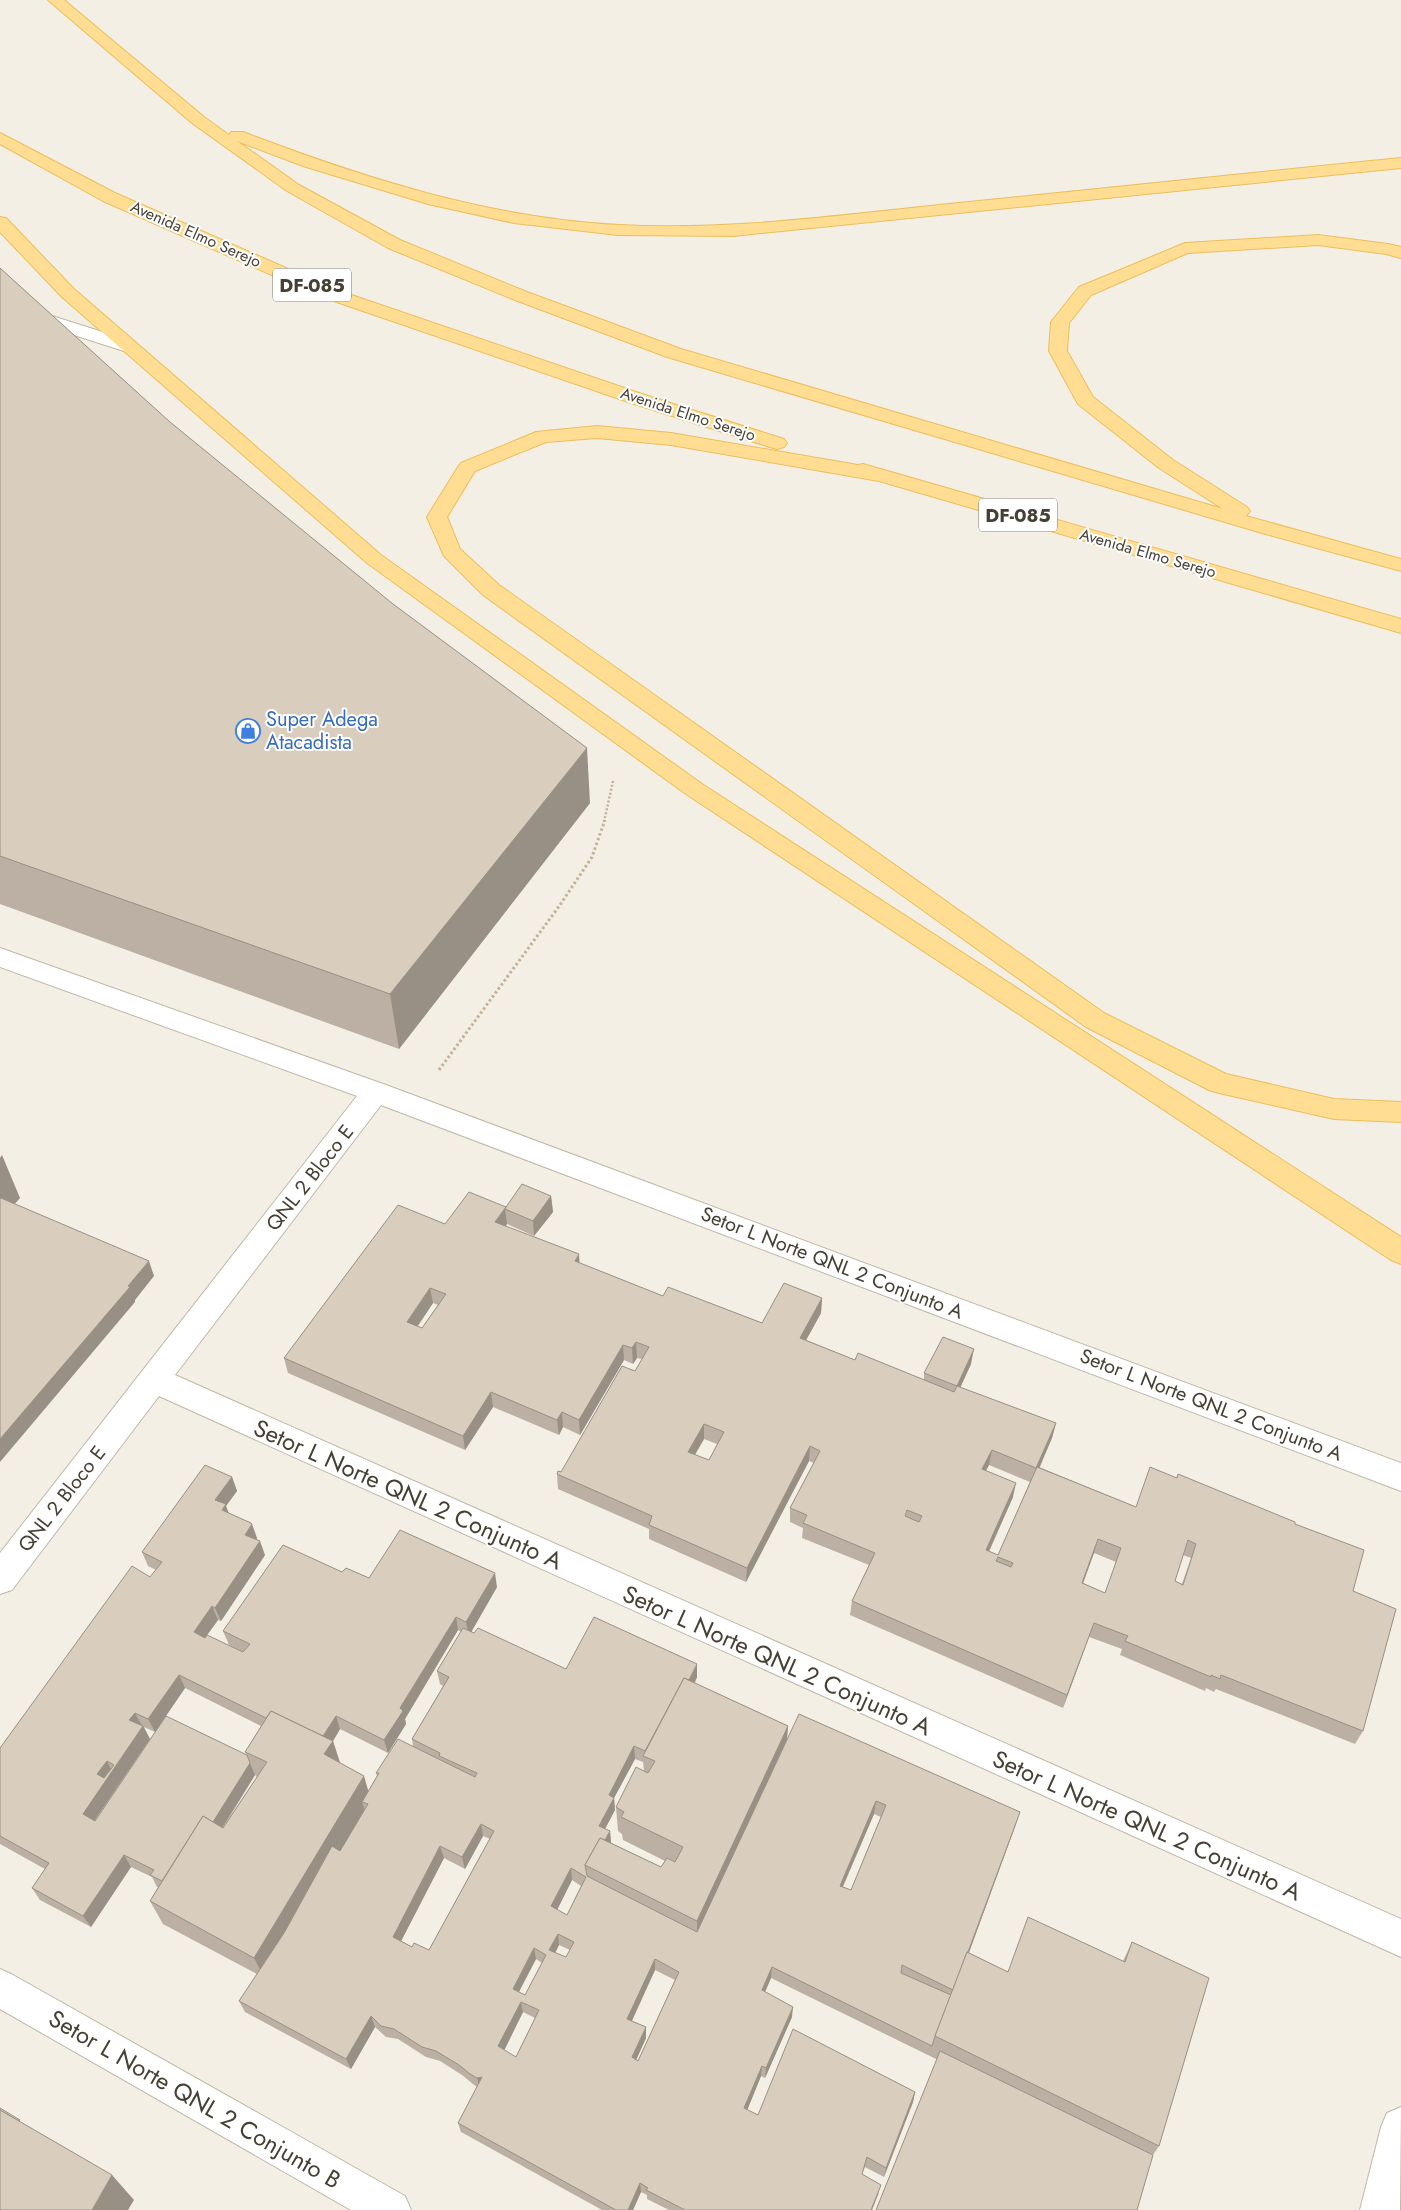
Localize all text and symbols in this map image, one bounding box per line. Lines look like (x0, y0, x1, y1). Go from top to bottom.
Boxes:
street label: Avenida Elmo Serejo (127, 195, 265, 273)
road number: DF-085 (273, 268, 351, 302)
street label: Avenida Elmo Serejo (618, 381, 759, 447)
road number: DF-085 (979, 498, 1057, 532)
street label: Avenida Elmo Serejo (1077, 523, 1219, 584)
place label: Super Adega Atacadista (266, 705, 378, 757)
shop icon: Super Adega Atacadista (235, 718, 261, 744)
street label: QNL 2 Bloco E (259, 1119, 361, 1237)
street label: Setor L Norte QNL 2 Conjunto A (697, 1199, 968, 1327)
street label: Setor L Norte QNL 2 Conjunto A (1076, 1341, 1347, 1469)
street label: Setor L Norte QNL 2 Conjunto A (248, 1410, 568, 1578)
street label: QNL 2 Bloco E (11, 1440, 113, 1558)
street label: Setor L Norte QNL 2 Conjunto A (617, 1576, 937, 1744)
street label: Setor L Norte QNL 2 Conjunto A (987, 1741, 1307, 1909)
street label: Setor L Norte QNL 2 Conjunto B (42, 2001, 348, 2197)

